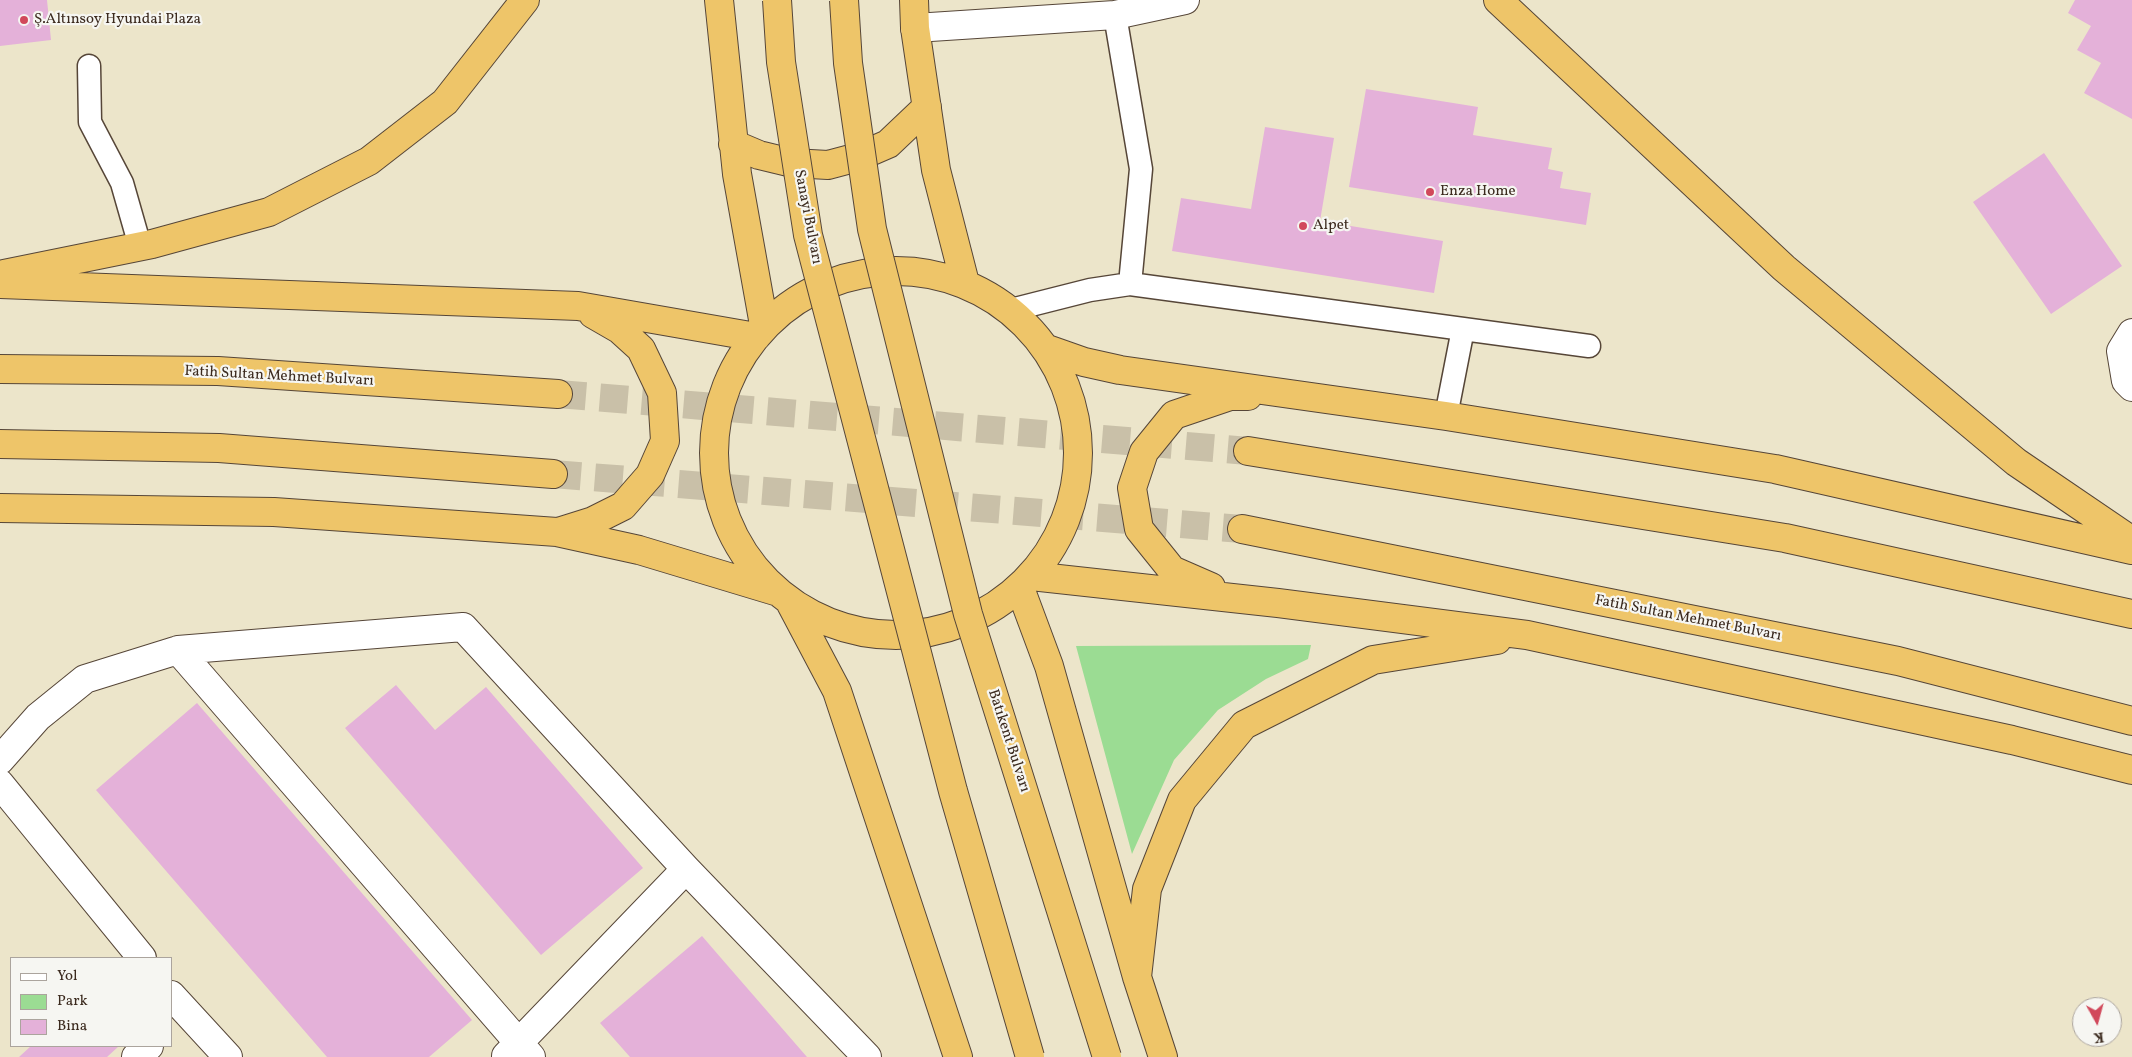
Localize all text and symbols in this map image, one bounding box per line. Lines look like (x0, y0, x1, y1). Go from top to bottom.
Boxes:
place label: Ş.Altınsoy Hyundai Plaza (34, 11, 201, 29)
marker: Ş.Altınsoy Hyundai Plaza (18, 14, 30, 26)
street label: Sanayi Bulvarı (789, 168, 825, 266)
place label: Enza Home (1440, 183, 1516, 201)
marker: Enza Home (1424, 186, 1436, 198)
place label: Alpet (1313, 217, 1349, 235)
marker: Alpet (1297, 220, 1309, 232)
street label: Fatih Sultan Mehmet Bulvarı (184, 363, 374, 391)
street label: Fatih Sultan Mehmet Bulvarı (1593, 592, 1783, 646)
street label: Batıkent Bulvarı (983, 687, 1033, 795)
legend (10, 957, 172, 1047)
text: Yol (57, 966, 77, 987)
text: Park (57, 991, 88, 1012)
north arrow (2072, 997, 2122, 1047)
text: Bina (57, 1016, 87, 1037)
text: K (2093, 1026, 2105, 1046)

